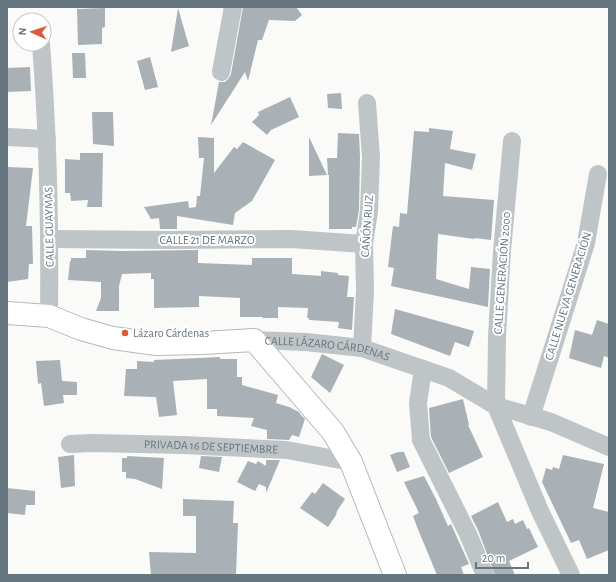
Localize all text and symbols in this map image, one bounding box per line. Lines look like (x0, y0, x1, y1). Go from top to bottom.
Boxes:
north arrow (12, 12, 52, 52)
text: N (17, 27, 28, 36)
street label: CALLE GUAYMAS (42, 186, 56, 267)
street label: CAÑÓN RUIZ (357, 194, 375, 258)
street label: CALLE GENERACIÓN 2000 (491, 211, 512, 335)
street label: CALLE NUEVA GENERACIÓN (542, 230, 593, 361)
street label: CALLE 21 DE MARZO (159, 234, 255, 246)
place label: Lázaro Cárdenas (133, 327, 209, 339)
marker: Lázaro Cárdenas (120, 328, 130, 338)
street label: CALLE LÁZARO CÁRDENAS (264, 334, 392, 363)
street label: PRIVADA 16 DE SEPTIEMBRE (144, 438, 278, 456)
scale bar (476, 544, 528, 570)
text: 20 m (482, 552, 505, 564)

